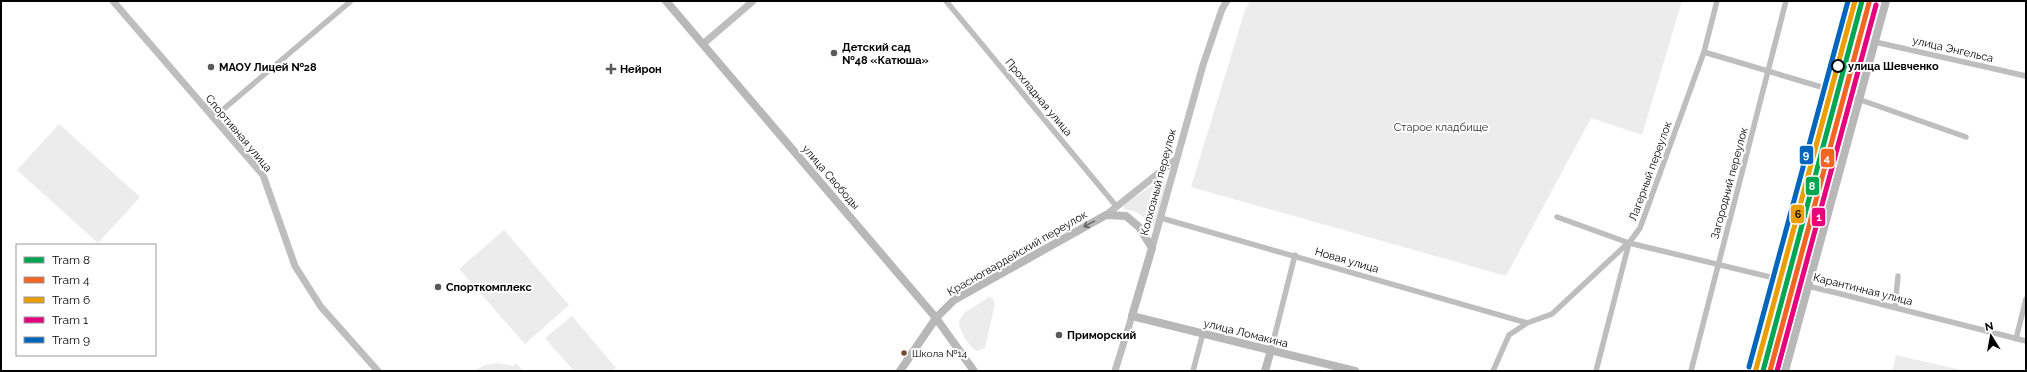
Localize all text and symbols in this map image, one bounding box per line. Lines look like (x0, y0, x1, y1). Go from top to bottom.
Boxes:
street label: улица Энгельса (1911, 34, 1995, 65)
place label: Детский сад №48 «Катюша» (842, 41, 929, 67)
marker: Детский сад №48 «Катюша» (829, 48, 839, 58)
street label: Прохладная улица (1002, 56, 1075, 139)
marker: улица Шевченко (1831, 59, 1845, 73)
place label: улица Шевченко (1848, 60, 1939, 73)
place label: МАОУ Лицей №28 (219, 61, 317, 74)
marker: МАОУ Лицей №28 (206, 62, 216, 72)
marker: Нейрон (605, 63, 617, 75)
place label: Нейрон (620, 63, 662, 76)
street label: Спортивная улица (203, 92, 275, 174)
street label: Лагерный переулок (1626, 119, 1675, 223)
park label: Старое кладбище (1394, 121, 1489, 134)
street label: Загородний переулок (1708, 126, 1751, 240)
street label: Колхозный переулок (1138, 127, 1179, 237)
street label: улица Свободы (799, 143, 862, 212)
line badge: 9 (1799, 145, 1814, 165)
line badge: 4 (1820, 148, 1835, 168)
text: 9 (1803, 149, 1810, 162)
text: 4 (1824, 152, 1830, 165)
line badge: 8 (1805, 176, 1820, 196)
text: 8 (1809, 180, 1816, 193)
line badge: 6 (1790, 204, 1805, 224)
line badge: 1 (1811, 207, 1826, 227)
street label: Красногвардейский переулок (945, 208, 1090, 299)
text: 6 (1795, 208, 1802, 221)
text: 1 (1816, 211, 1822, 224)
one-way arrow (1083, 221, 1095, 229)
legend (16, 244, 156, 356)
street label: Новая улица (1313, 245, 1380, 276)
text: Tram 8 (52, 253, 90, 267)
street label: Карантинная улица (1812, 271, 1914, 308)
text: Tram 4 (52, 273, 90, 287)
place label: Спорткомплекс (446, 281, 532, 294)
marker: Спорткомплекс (433, 282, 443, 292)
text: Tram 6 (52, 293, 90, 307)
text: Tram 1 (52, 313, 88, 327)
north arrow (1971, 316, 2011, 356)
street label: улица Ломакина (1202, 317, 1290, 350)
text: N (1984, 319, 1995, 334)
place label: Приморский (1067, 329, 1137, 342)
marker: Приморский (1054, 330, 1064, 340)
text: Tram 9 (52, 333, 90, 347)
marker: Школа №14 (899, 348, 909, 358)
place label: Школа №14 (912, 348, 968, 359)

